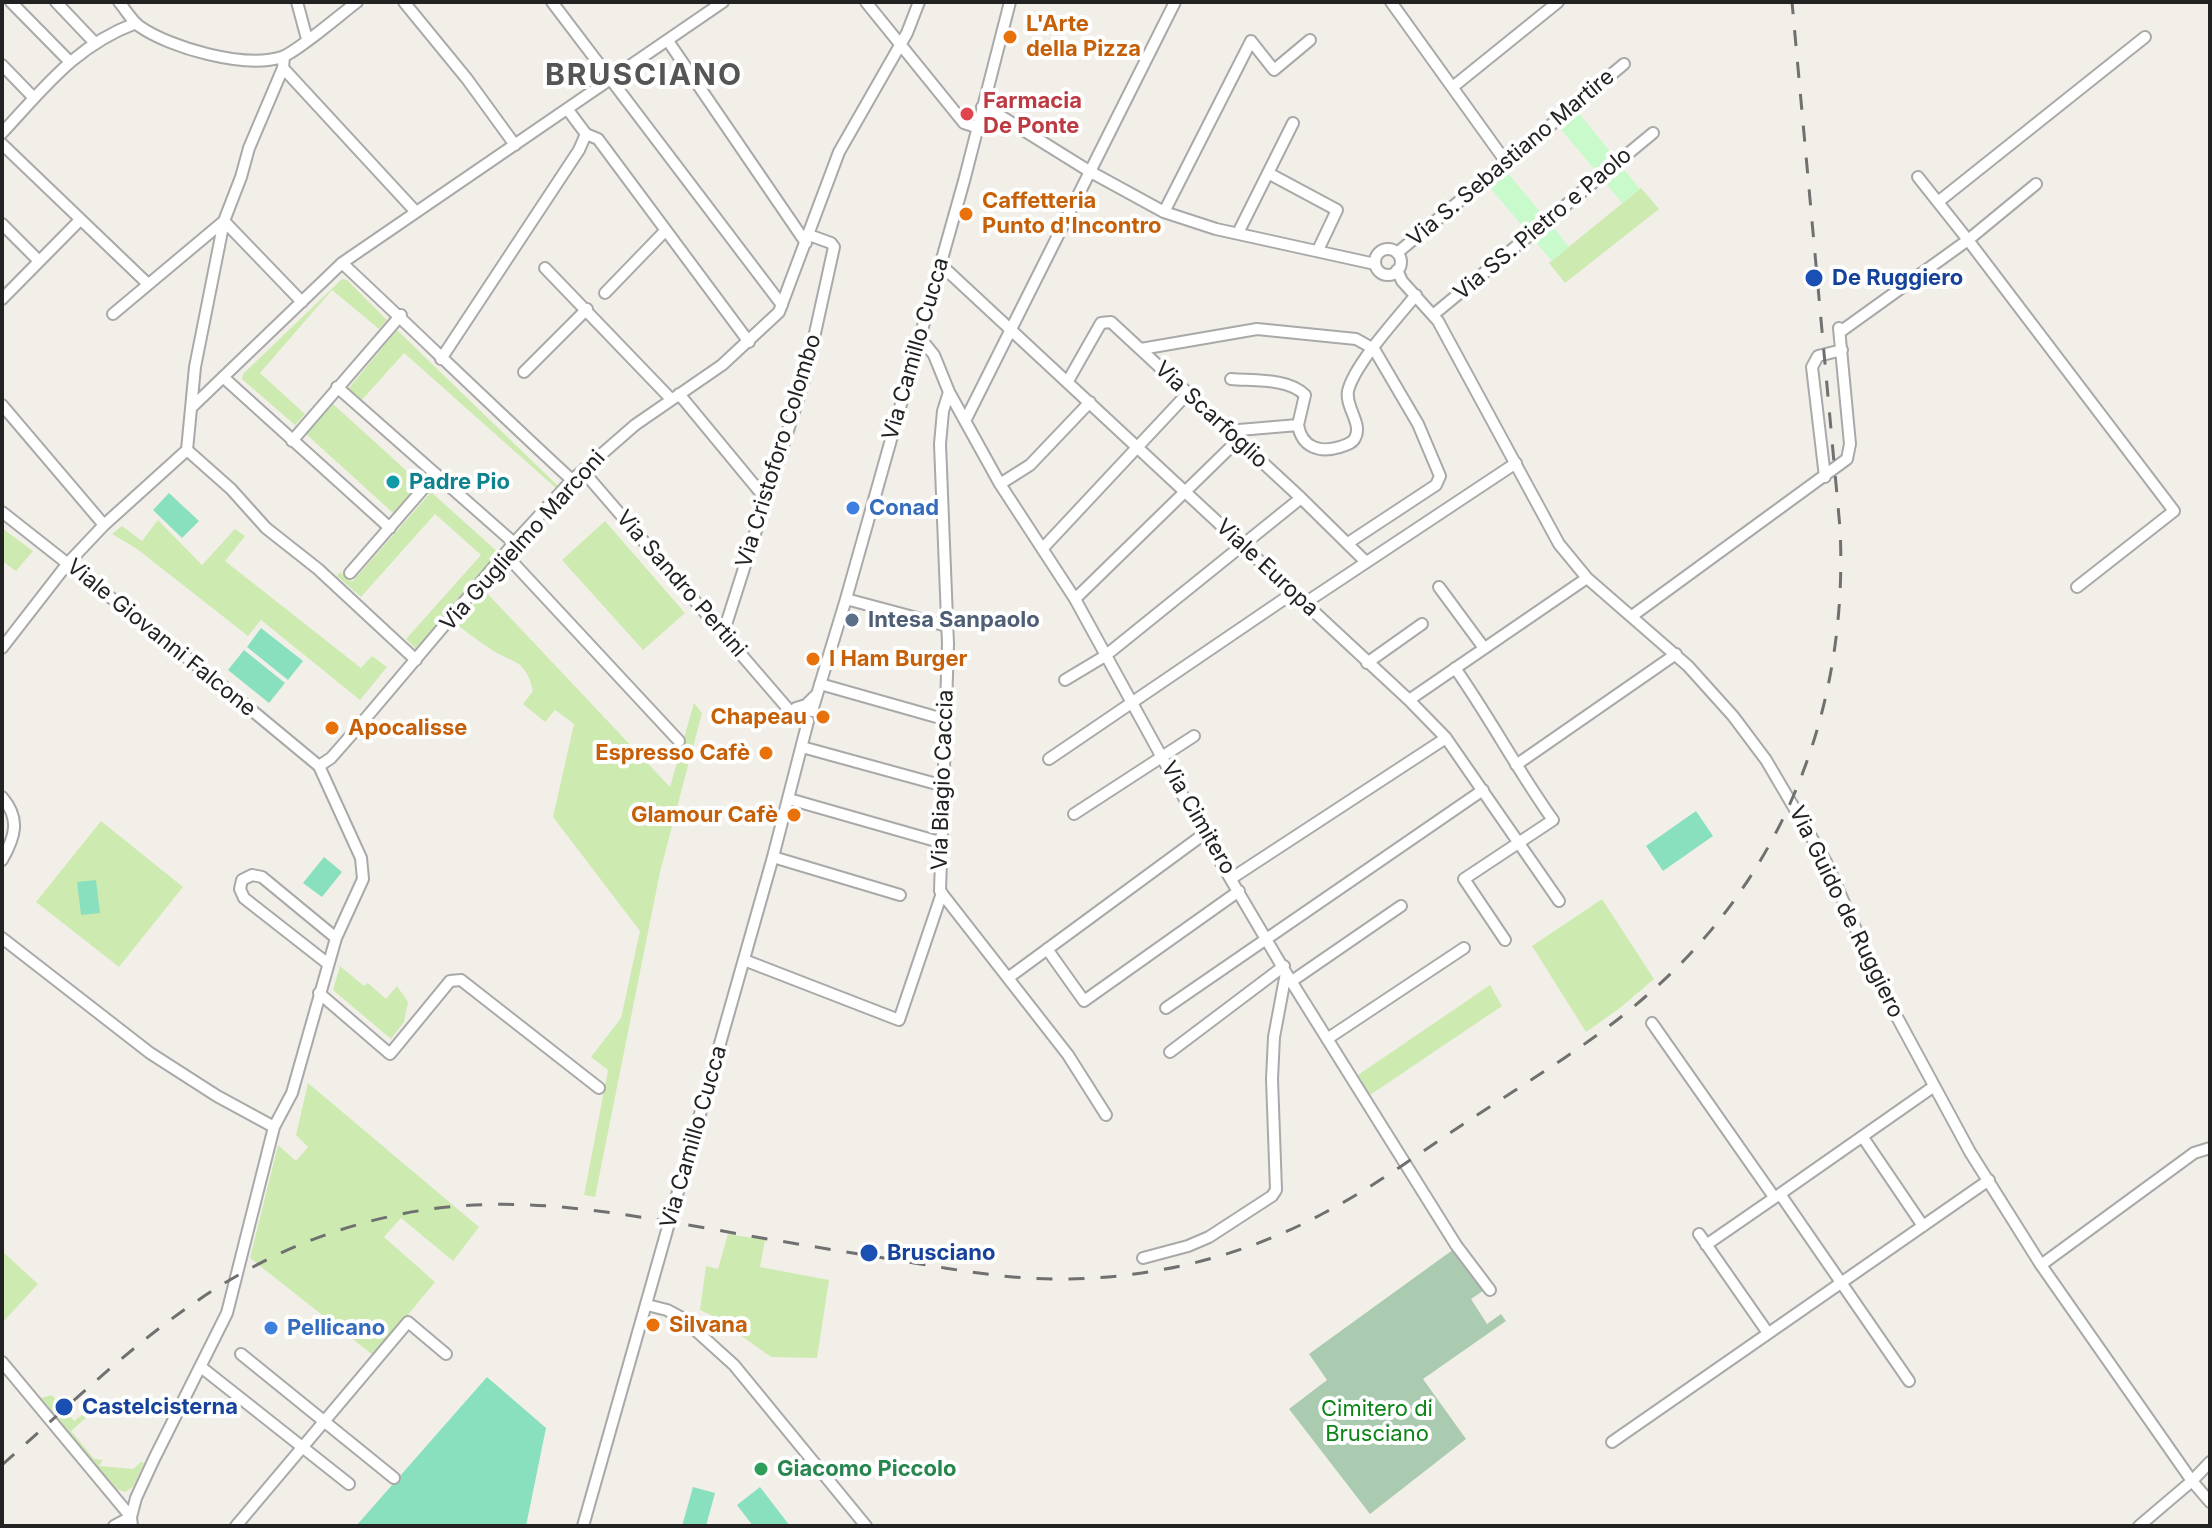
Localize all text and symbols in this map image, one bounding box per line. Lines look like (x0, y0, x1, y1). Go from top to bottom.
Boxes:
place label: L'Arte della Pizza (1026, 11, 1141, 62)
marker: L'Arte della Pizza (1001, 28, 1019, 46)
district label: BRUSCIANO (545, 58, 743, 94)
street label: Via S. Sebastiano Martire (1402, 64, 1620, 252)
place label: Farmacia De Ponte (983, 88, 1082, 140)
marker: Farmacia De Ponte (958, 105, 976, 123)
street label: Via SS. Pietro e Paolo (1449, 142, 1637, 306)
place label: Caffetteria Punto d'Incontro (982, 188, 1161, 240)
marker: Caffetteria Punto d'Incontro (957, 205, 975, 223)
street label: Via Camillo Cucca (877, 255, 955, 443)
place label: De Ruggiero (1832, 265, 1963, 291)
marker: De Ruggiero (1803, 267, 1825, 289)
street label: Via Cristoforo Colombo (731, 331, 827, 571)
street label: Via Scarfoglio (1149, 356, 1273, 474)
street label: Via Guglielmo Marconi (435, 445, 611, 637)
place label: Padre Pio (409, 469, 510, 495)
marker: Padre Pio (384, 473, 402, 491)
place label: Conad (869, 495, 939, 521)
marker: Conad (844, 499, 862, 517)
street label: Via Sandro Pertini (610, 505, 752, 663)
street label: Viale Europa (1210, 514, 1324, 622)
street label: Viale Giovanni Falcone (61, 554, 261, 722)
place label: Intesa Sanpaolo (868, 607, 1040, 633)
marker: Intesa Sanpaolo (843, 611, 861, 629)
place label: I Ham Burger (829, 646, 968, 672)
marker: I Ham Burger (804, 650, 822, 668)
street label: Via Biagio Caccia (927, 689, 959, 871)
place label: Chapeau (711, 704, 807, 730)
marker: Chapeau (814, 708, 832, 726)
place label: Apocalisse (348, 715, 467, 741)
marker: Apocalisse (323, 719, 341, 737)
place label: Espresso Cafè (595, 740, 750, 766)
marker: Espresso Cafè (757, 744, 775, 762)
street label: Via Cimitero (1155, 757, 1241, 879)
place label: Glamour Cafè (631, 802, 778, 828)
street label: Via Guido de Ruggiero (1783, 802, 1909, 1022)
marker: Glamour Cafè (785, 806, 803, 824)
street label: Via Camillo Cucca (655, 1043, 733, 1231)
place label: Brusciano (887, 1240, 995, 1266)
marker: Brusciano (858, 1242, 880, 1264)
place label: Silvana (669, 1312, 748, 1338)
place label: Pellicano (287, 1315, 385, 1341)
marker: Silvana (644, 1316, 662, 1334)
marker: Pellicano (262, 1319, 280, 1337)
place label: Castelcisterna (82, 1394, 238, 1420)
marker: Castelcisterna (53, 1396, 75, 1418)
park label: Cimitero di Brusciano (1321, 1396, 1433, 1448)
place label: Giacomo Piccolo (777, 1456, 957, 1482)
marker: Giacomo Piccolo (752, 1460, 770, 1478)

